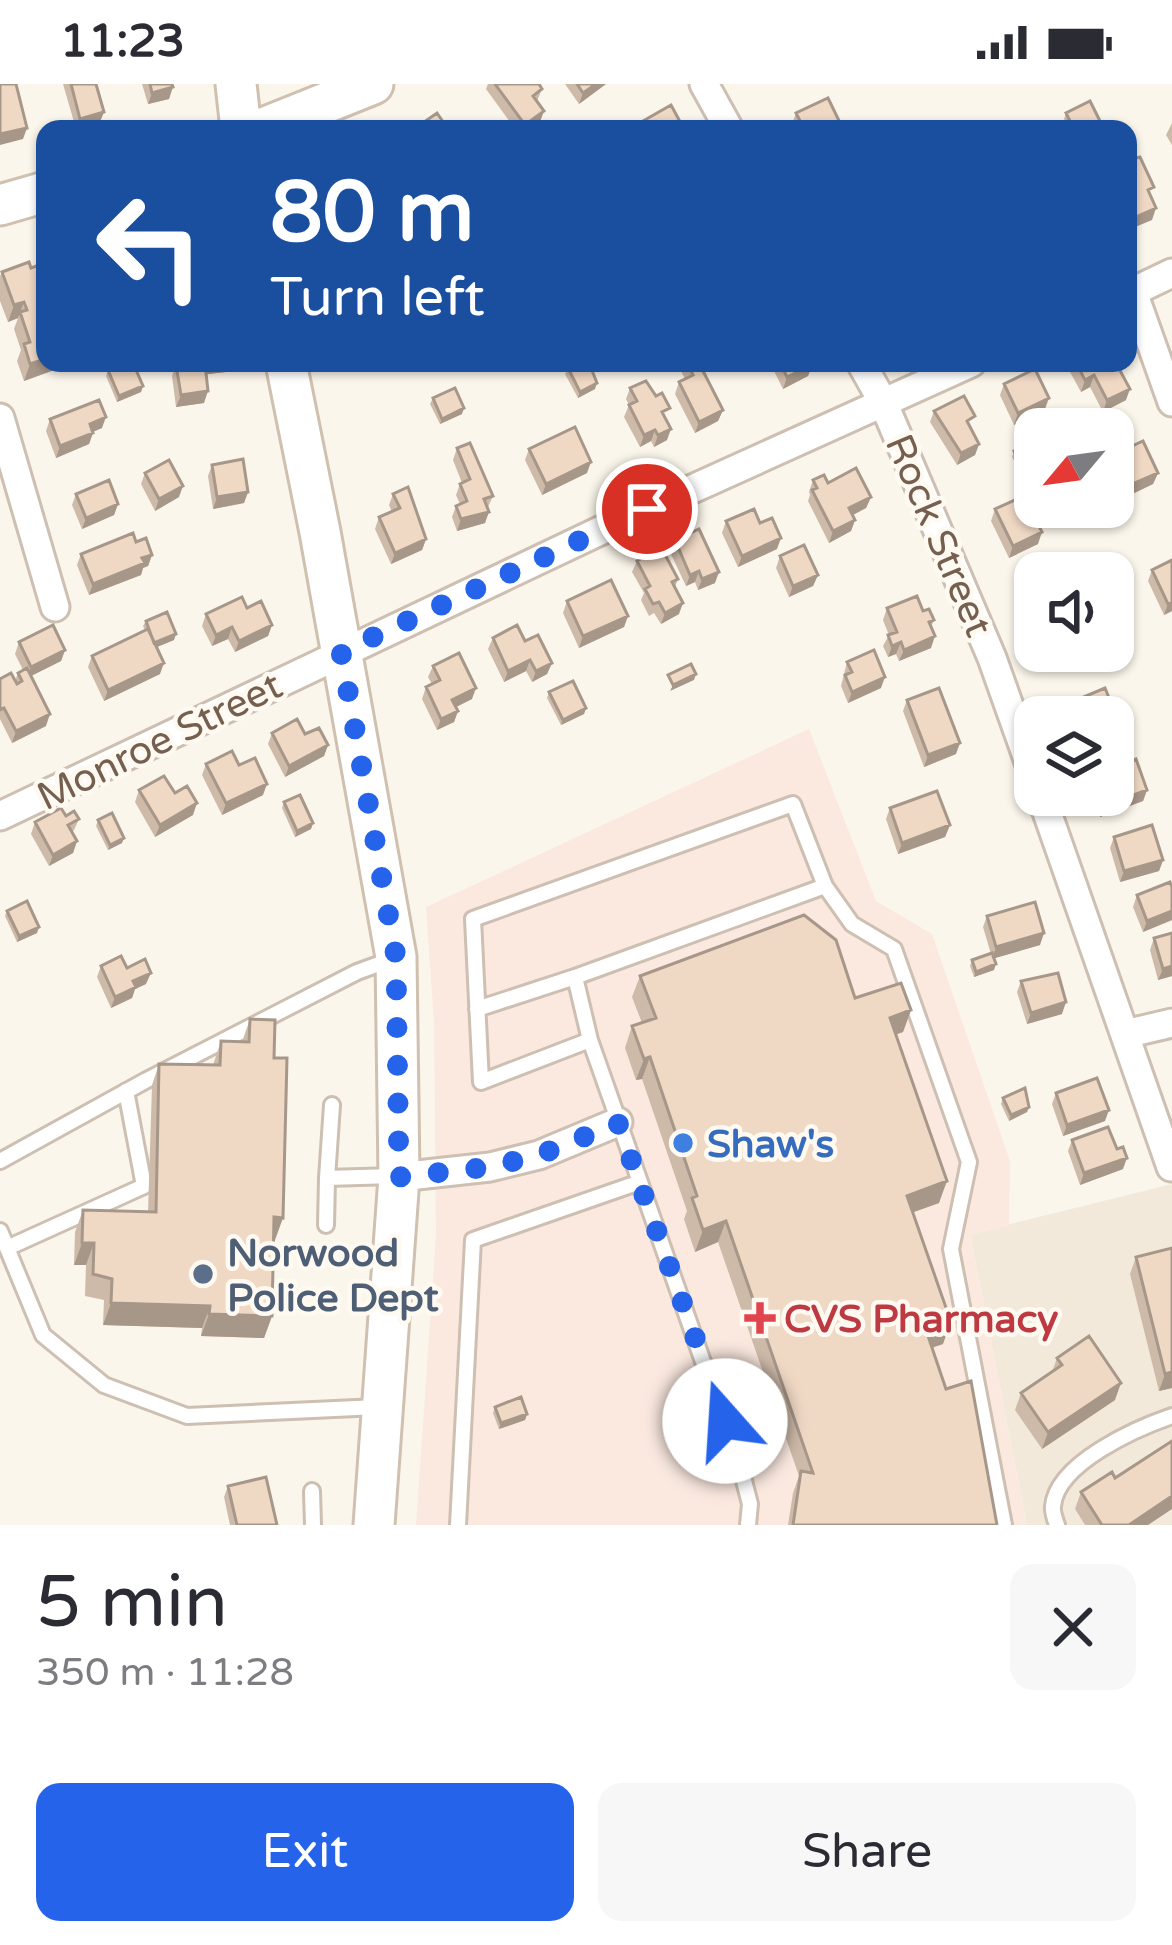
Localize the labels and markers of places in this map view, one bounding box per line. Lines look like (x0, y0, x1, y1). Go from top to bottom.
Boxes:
pin (596, 458, 698, 560)
place label: Shaw's (707, 1121, 834, 1168)
marker: Shaw's (670, 1130, 696, 1156)
place label: Norwood Police Dept (227, 1230, 439, 1322)
marker: Norwood Police Dept (190, 1261, 216, 1287)
place label: CVS Pharmacy (784, 1296, 1058, 1343)
marker: CVS Pharmacy (747, 1305, 773, 1331)

